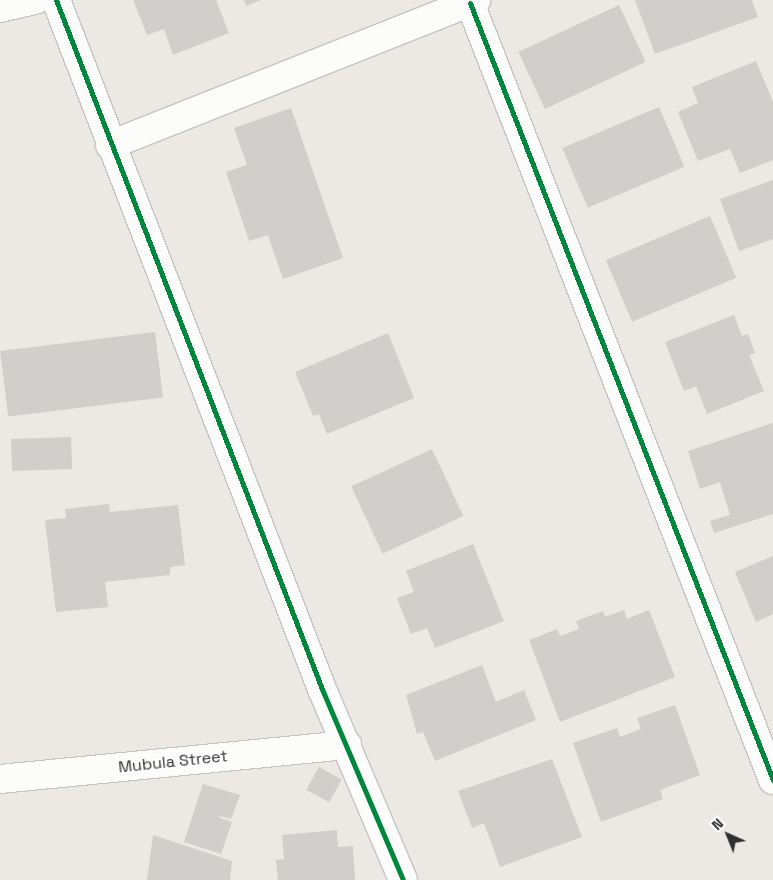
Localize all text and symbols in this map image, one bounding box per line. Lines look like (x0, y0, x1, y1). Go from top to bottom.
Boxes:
street label: Mubula Street (117, 747, 229, 777)
north arrow (703, 810, 753, 860)
text: N (708, 814, 727, 834)

